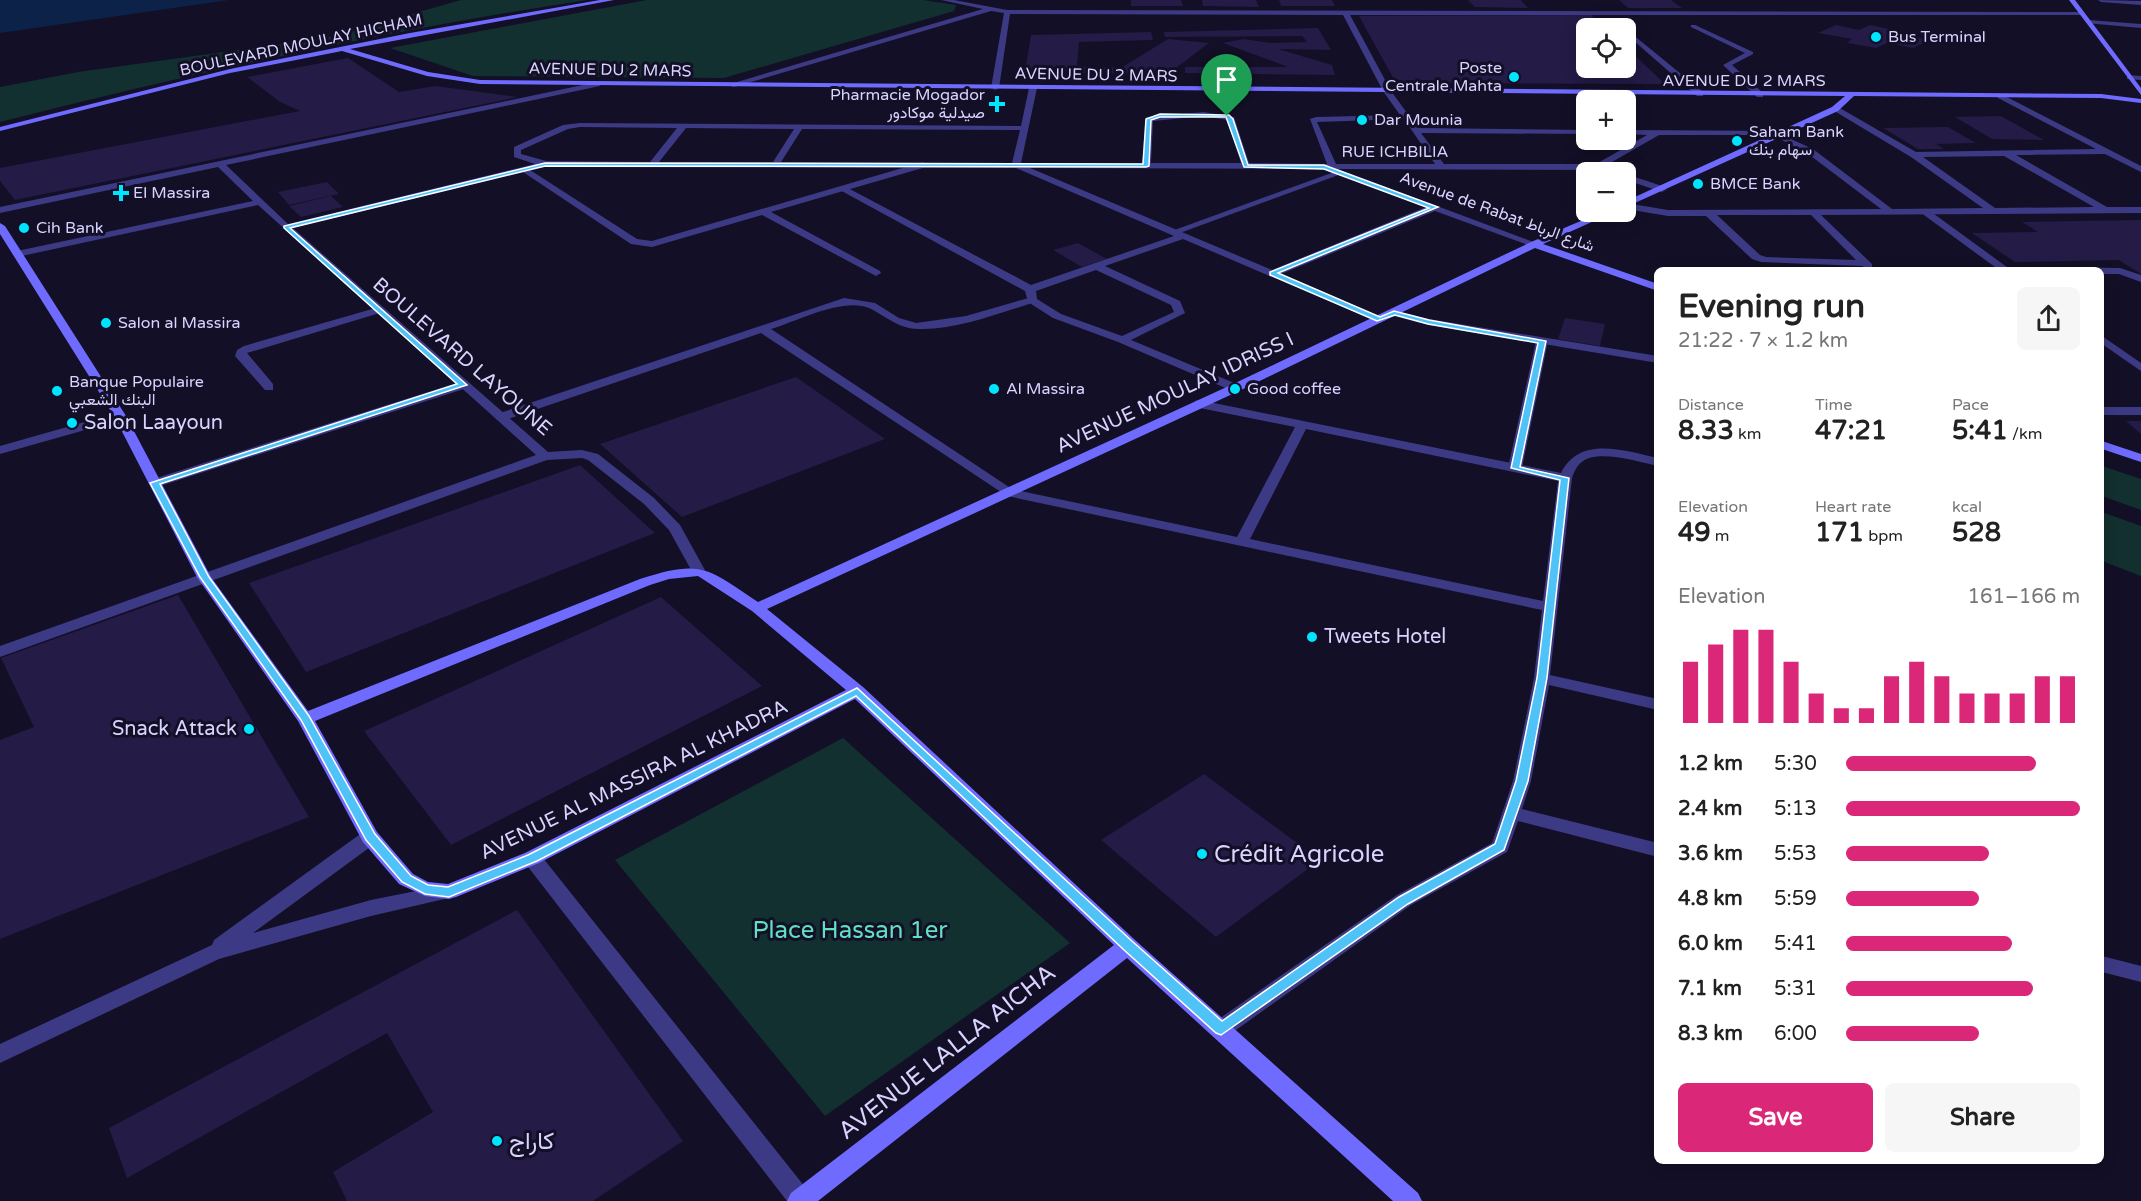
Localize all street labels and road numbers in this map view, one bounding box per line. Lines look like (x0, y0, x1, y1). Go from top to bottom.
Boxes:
street label: BOULEVARD MOULAY HICHAM (178, 9, 424, 81)
street label: AVENUE DU 2 MARS (528, 59, 692, 81)
street label: AVENUE DU 2 MARS (1014, 64, 1178, 86)
street label: AVENUE DU 2 MARS (1662, 71, 1826, 91)
street label: RUE ICHBILIA (1341, 142, 1449, 162)
street label: Avenue de Rabat شارع الرباط (1397, 167, 1597, 257)
street label: BOULEVARD LAYOUNE (368, 273, 556, 441)
street label: AVENUE MOULAY IDRISS I (1052, 327, 1298, 459)
street label: AVENUE AL MASSIRA AL KHADRA (476, 695, 792, 865)
street label: AVENUE LALLA AICHA (833, 958, 1061, 1146)

